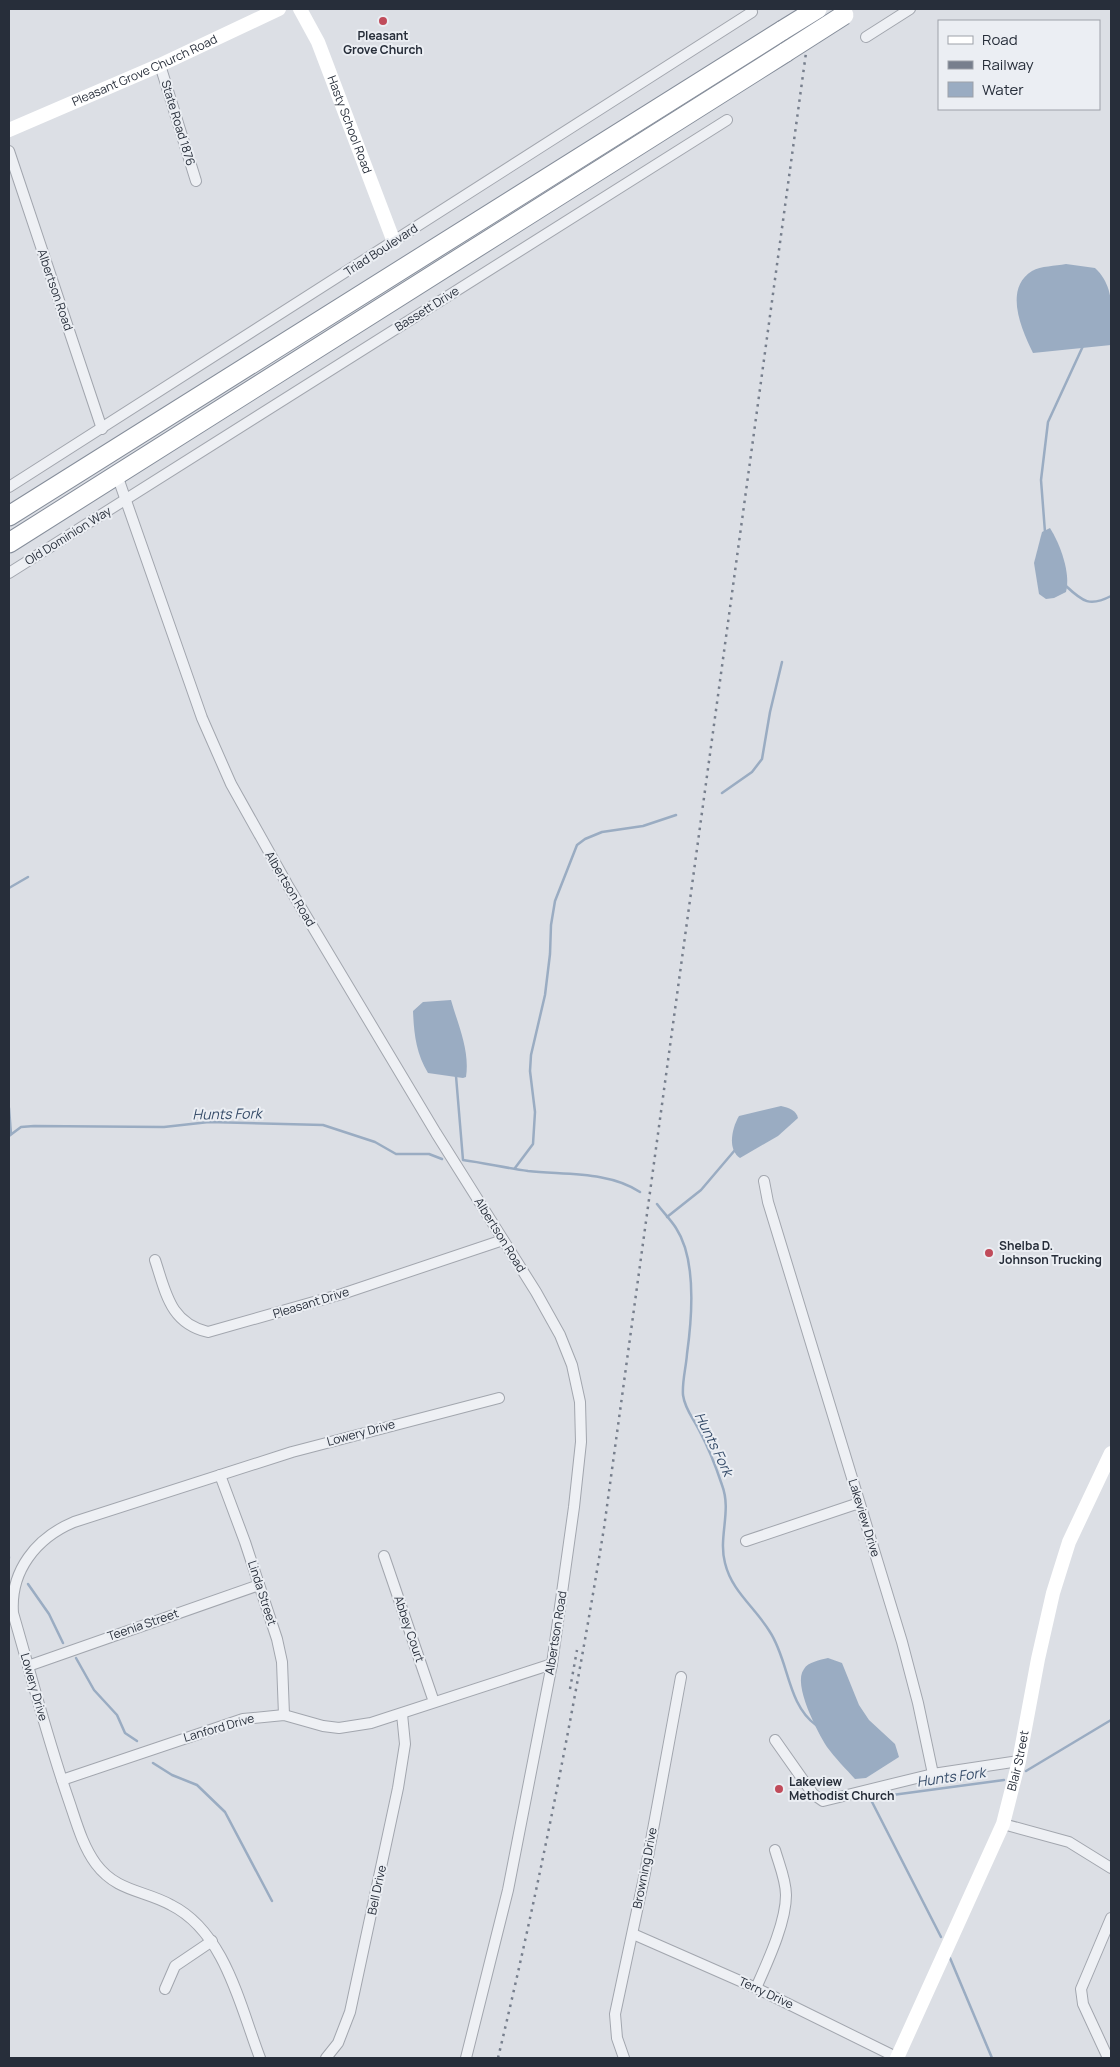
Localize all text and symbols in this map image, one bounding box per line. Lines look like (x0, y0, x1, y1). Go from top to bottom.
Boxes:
marker: Pleasant Grove Church (377, 15, 389, 27)
legend (938, 20, 1100, 110)
place label: Pleasant Grove Church (343, 27, 423, 58)
text: Road (982, 29, 1018, 50)
street label: Pleasant Grove Church Road (69, 30, 220, 110)
text: Railway (982, 54, 1034, 75)
street label: Hasty School Road (324, 73, 376, 176)
street label: State Road 1876 (157, 78, 200, 168)
text: Water (982, 79, 1024, 100)
street label: Triad Boulevard (341, 219, 421, 280)
street label: Albertson Road (34, 247, 77, 333)
street label: Bassett Drive (391, 282, 462, 335)
street label: Old Dominion Way (21, 502, 115, 569)
street label: Albertson Road (261, 848, 320, 930)
water label: Hunts Fork (192, 1103, 264, 1124)
street label: Albertson Road (471, 1194, 530, 1275)
place label: Shelba D. Johnson Trucking (999, 1237, 1102, 1268)
marker: Shelba D. Johnson Trucking (983, 1247, 995, 1259)
street label: Pleasant Drive (271, 1283, 351, 1322)
water label: Hunts Fork (691, 1409, 739, 1481)
street label: Lowery Drive (325, 1415, 397, 1450)
street label: Lakeview Drive (845, 1477, 884, 1559)
street label: Linda Street (244, 1558, 281, 1628)
street label: Albertson Road (540, 1590, 571, 1676)
street label: Abbey Court (390, 1593, 429, 1665)
street label: Teenia Street (105, 1604, 181, 1645)
street label: Lowery Drive (17, 1651, 52, 1723)
street label: Lanford Drive (182, 1709, 256, 1746)
street label: Blair Street (1003, 1729, 1033, 1793)
water label: Hunts Fork (915, 1762, 988, 1791)
place label: Lakeview Methodist Church (789, 1773, 894, 1804)
marker: Lakeview Methodist Church (773, 1783, 785, 1795)
street label: Browning Drive (628, 1826, 661, 1910)
street label: Bell Drive (363, 1863, 390, 1916)
street label: Terry Drive (736, 1972, 796, 2013)

